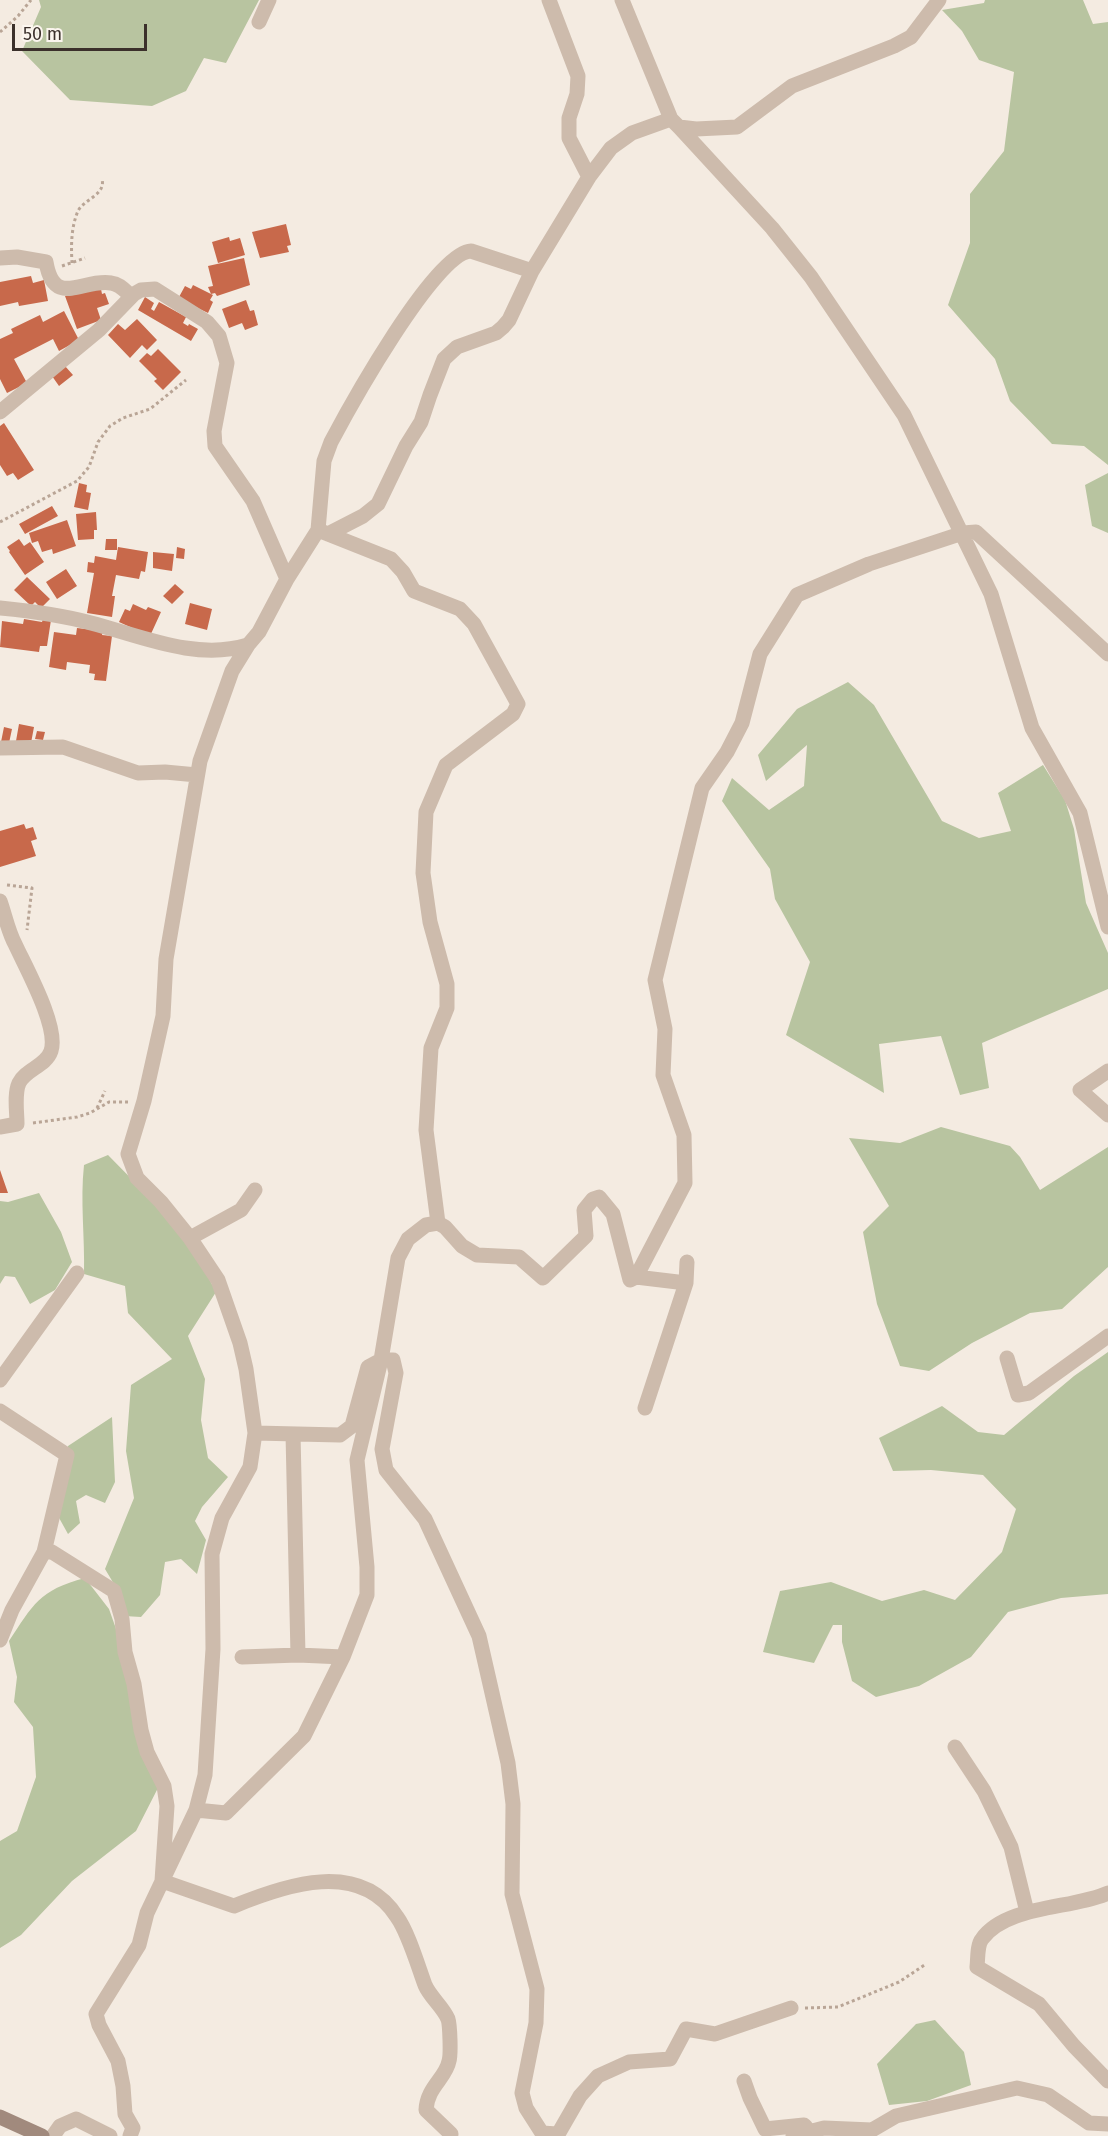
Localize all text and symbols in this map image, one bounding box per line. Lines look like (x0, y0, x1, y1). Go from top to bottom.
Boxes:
scale bar (15, 12, 150, 50)
text: 50 m (23, 23, 62, 45)

